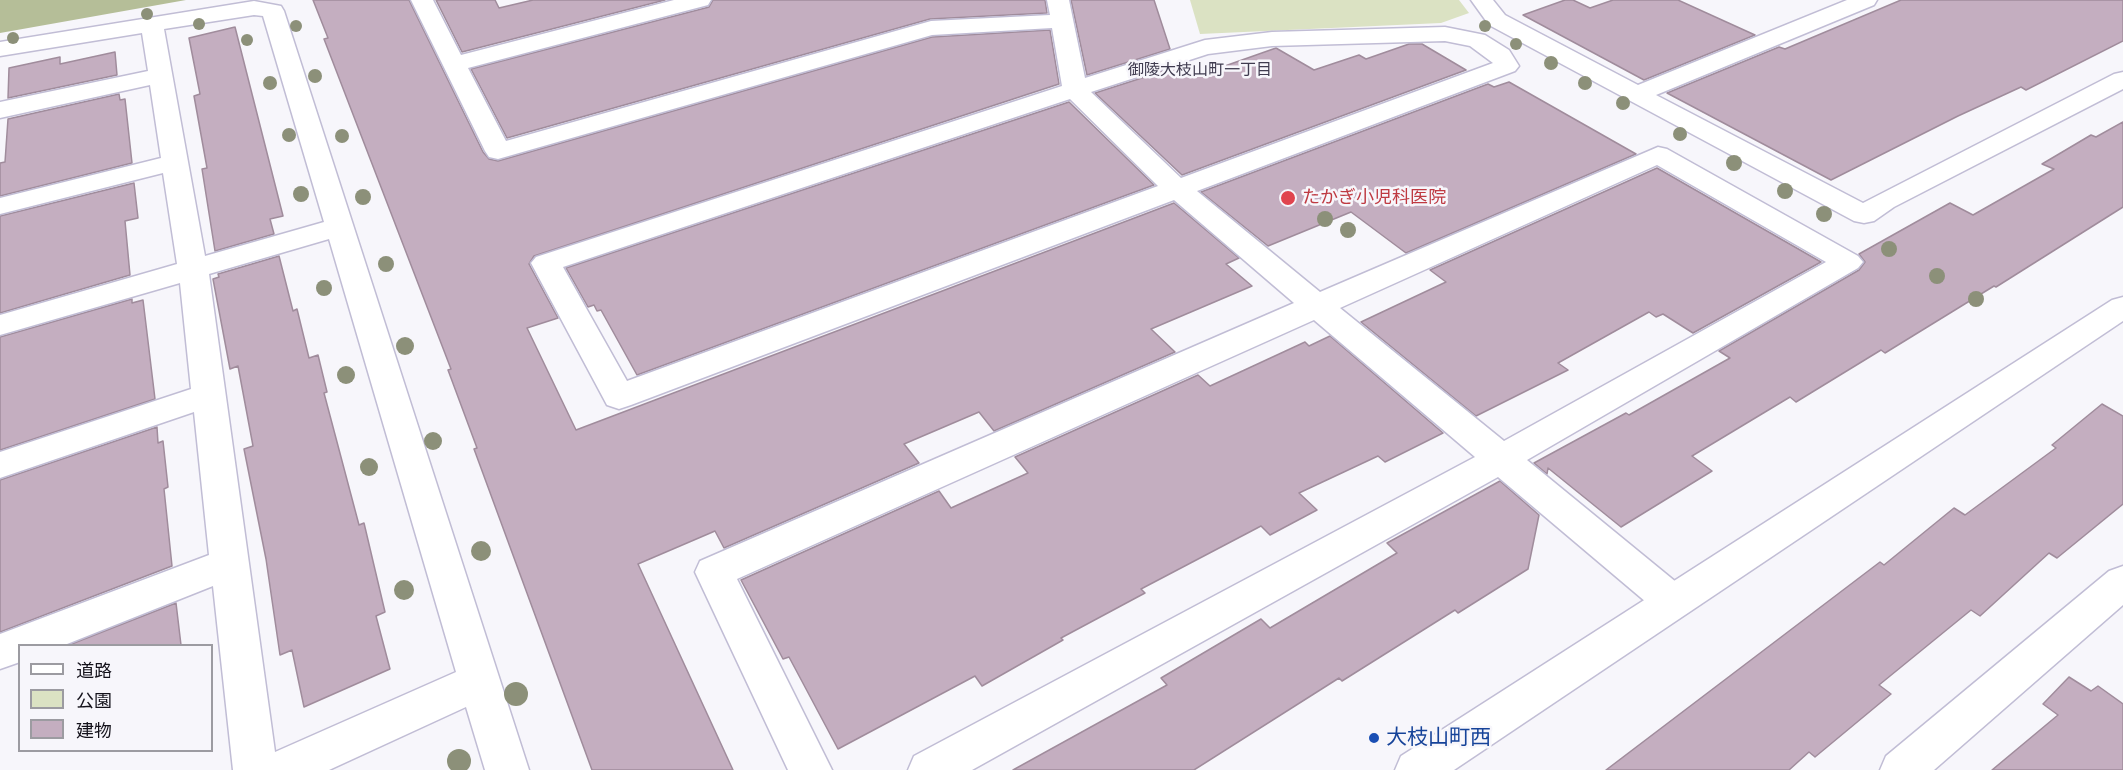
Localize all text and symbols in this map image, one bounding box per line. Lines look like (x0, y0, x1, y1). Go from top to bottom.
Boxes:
district label: 御陵大枝山町一丁目 (1128, 60, 1272, 80)
place label: たかぎ小児科医院 (1302, 187, 1446, 209)
marker: たかぎ小児科医院 (1279, 189, 1297, 207)
legend (18, 644, 213, 752)
text: 道路 (76, 660, 112, 681)
text: 公園 (76, 690, 112, 711)
text: 建物 (76, 720, 112, 741)
place label: 大枝山町西 (1386, 725, 1491, 751)
marker: 大枝山町西 (1367, 731, 1381, 745)

